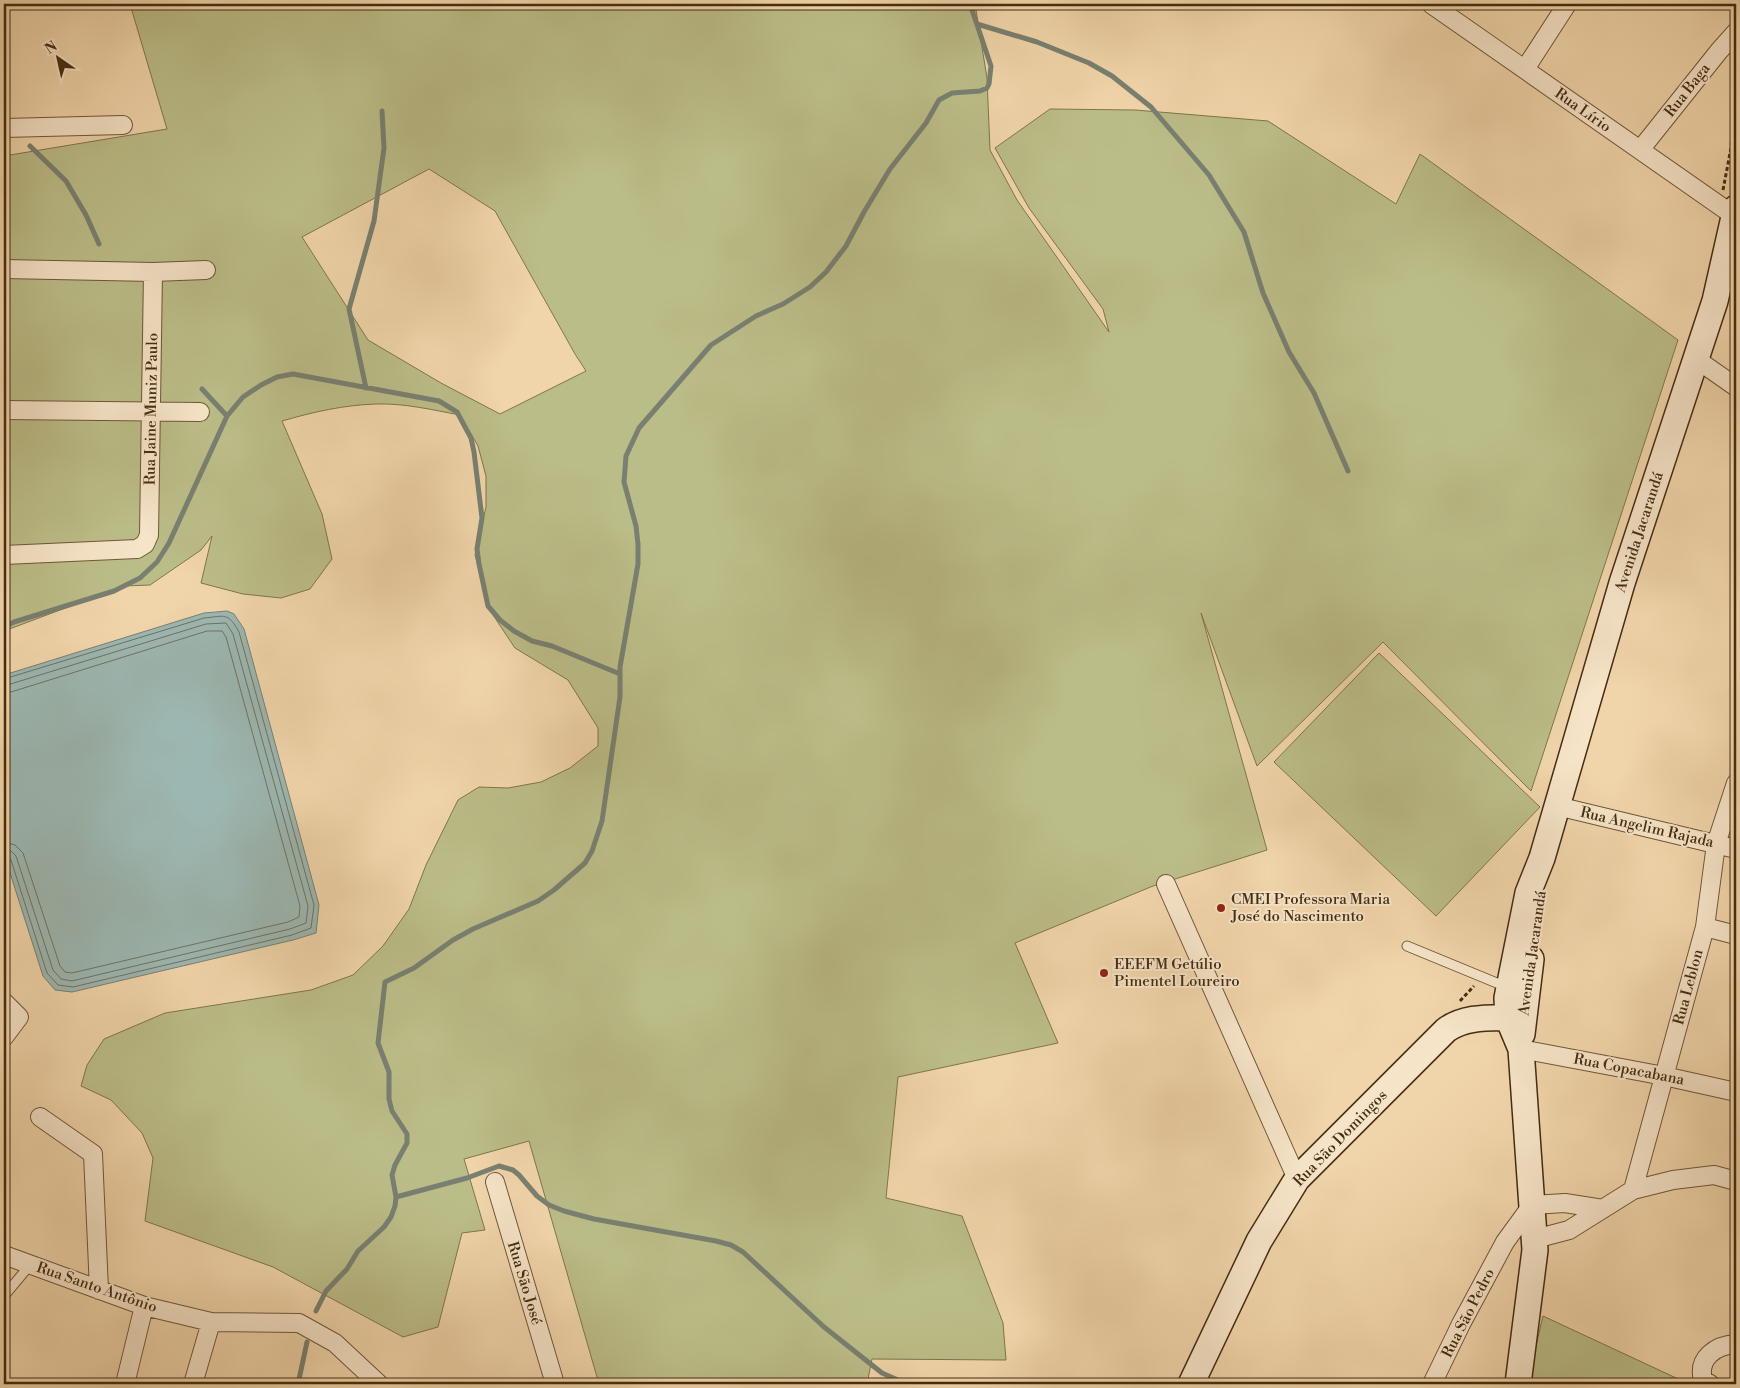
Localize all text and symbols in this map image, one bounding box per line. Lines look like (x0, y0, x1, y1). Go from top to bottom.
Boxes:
north arrow (32, 32, 82, 82)
text: N (42, 37, 61, 59)
street label: Rua Baga (1660, 59, 1715, 121)
street label: Rua Lírio (1551, 84, 1615, 137)
street label: Rua Jaine Muniz Paulo (141, 333, 162, 485)
street label: Avenida Jacarandá (1611, 469, 1668, 596)
street label: Rua Angelim Rajada (1578, 803, 1716, 852)
street label: Avenida Jacarandá (1514, 889, 1551, 1018)
place label: CMEI Professora Maria José do Nascimento (1230, 890, 1390, 926)
marker: CMEI Professora Maria José do Nascimento (1215, 902, 1227, 914)
street label: Rua Leblon (1669, 947, 1708, 1027)
place label: EEEFM Getúlio Pimentel Loureiro (1114, 955, 1240, 991)
marker: EEEFM Getúlio Pimentel Loureiro (1098, 967, 1110, 979)
street label: Rua Copacabana (1572, 1049, 1686, 1090)
street label: Rua São Domingos (1289, 1086, 1391, 1191)
street label: Rua São José (503, 1239, 546, 1327)
street label: Rua Santo Antônio (34, 1258, 160, 1317)
street label: Rua São Pedro (1438, 1265, 1499, 1361)

